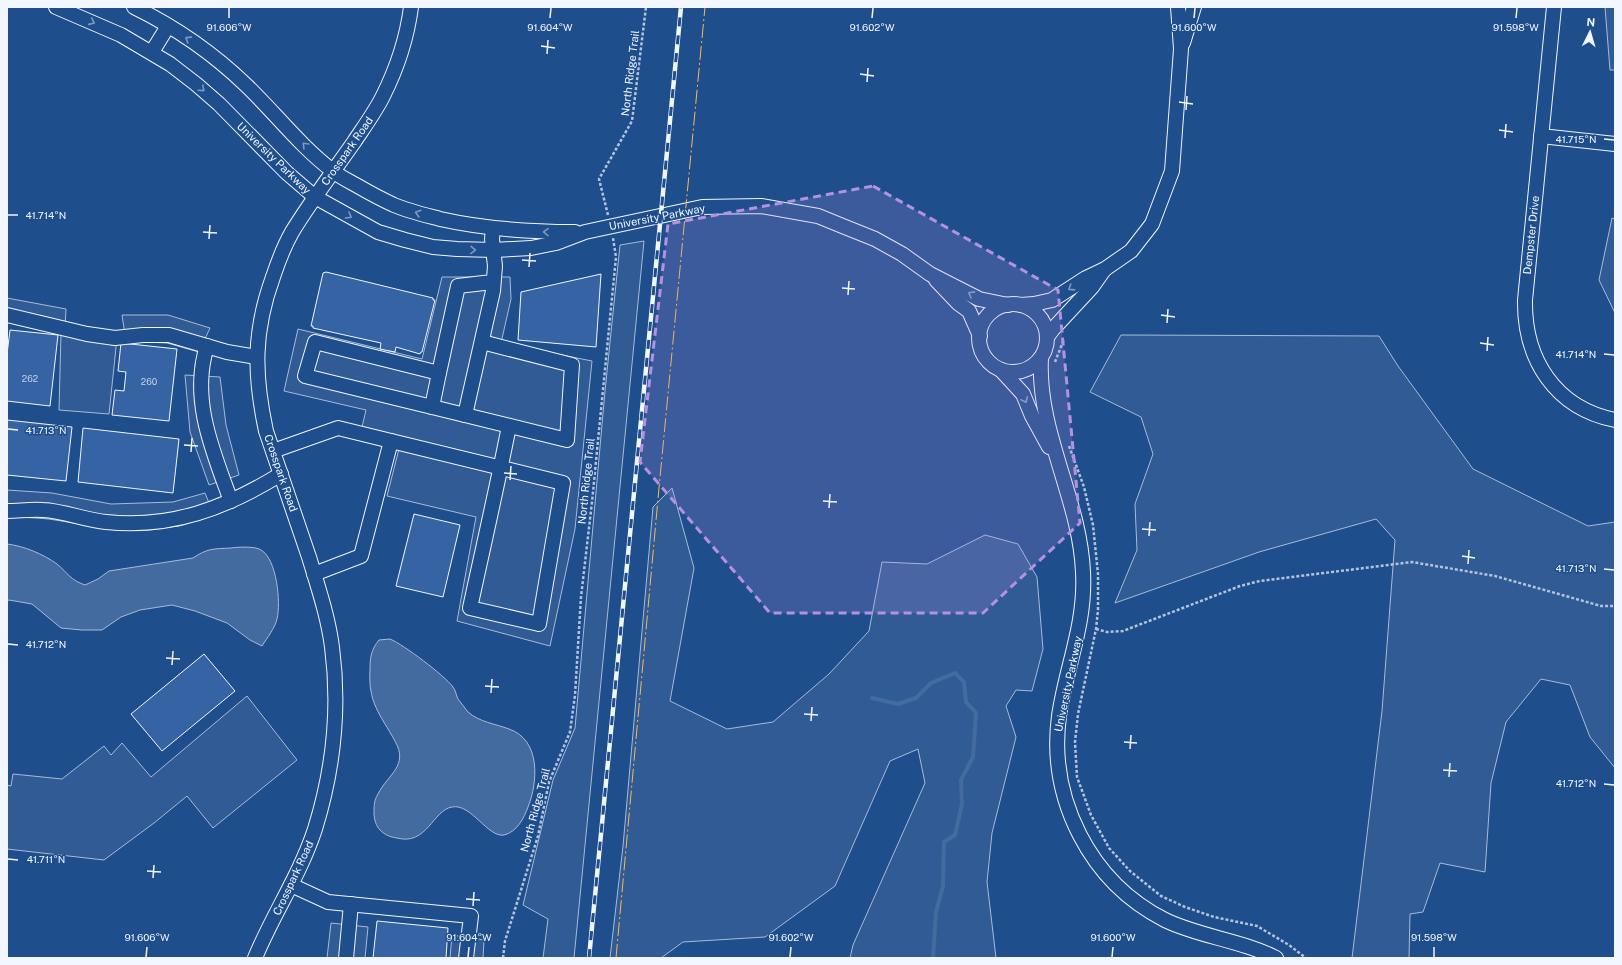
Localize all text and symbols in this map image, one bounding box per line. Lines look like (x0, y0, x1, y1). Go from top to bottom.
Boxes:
north arrow (1570, 12, 1610, 52)
text: N (1586, 16, 1596, 28)
one-way arrow (88, 17, 96, 25)
text: 91.606°W (206, 21, 252, 33)
text: 91.604°W (527, 21, 573, 33)
text: 91.602°W (850, 21, 895, 33)
text: 91.600°W (1171, 21, 1217, 33)
text: 91.598°W (1493, 21, 1539, 33)
street label: North Ridge Trail (619, 29, 641, 117)
one-way arrow (185, 36, 192, 44)
one-way arrow (198, 85, 205, 92)
street label: Crosspark Road (319, 114, 375, 188)
street label: University Parkway (235, 120, 313, 196)
text: 41.715°N (1556, 133, 1596, 145)
one-way arrow (302, 142, 310, 150)
street label: Dempster Drive (1521, 195, 1541, 275)
street label: University Parkway (608, 202, 706, 232)
text: 41.714°N (26, 209, 66, 221)
one-way arrow (414, 209, 421, 218)
one-way arrow (345, 212, 352, 219)
one-way arrow (543, 228, 549, 236)
one-way arrow (470, 245, 476, 254)
one-way arrow (1068, 283, 1075, 291)
one-way arrow (968, 292, 975, 299)
text: 41.714°N (1556, 348, 1596, 360)
house number: 262 (22, 373, 38, 384)
house number: 260 (141, 376, 158, 387)
one-way arrow (1020, 395, 1028, 403)
text: 41.713°N (26, 424, 66, 436)
street label: Crosspark Road (262, 433, 300, 513)
street label: North Ridge Trail (576, 437, 596, 525)
text: 41.713°N (1556, 562, 1596, 574)
street label: University Parkway (1052, 635, 1084, 733)
text: 41.712°N (26, 638, 66, 650)
street label: North Ridge Trail (518, 767, 552, 853)
text: 41.712°N (1556, 777, 1596, 789)
street label: Crosspark Road (270, 839, 316, 917)
text: 41.711°N (27, 853, 65, 865)
text: 91.606°W (124, 931, 170, 943)
text: 91.604°W (446, 931, 492, 943)
text: 91.602°W (769, 931, 814, 943)
text: 91.600°W (1090, 931, 1136, 943)
text: 91.598°W (1411, 931, 1457, 943)

